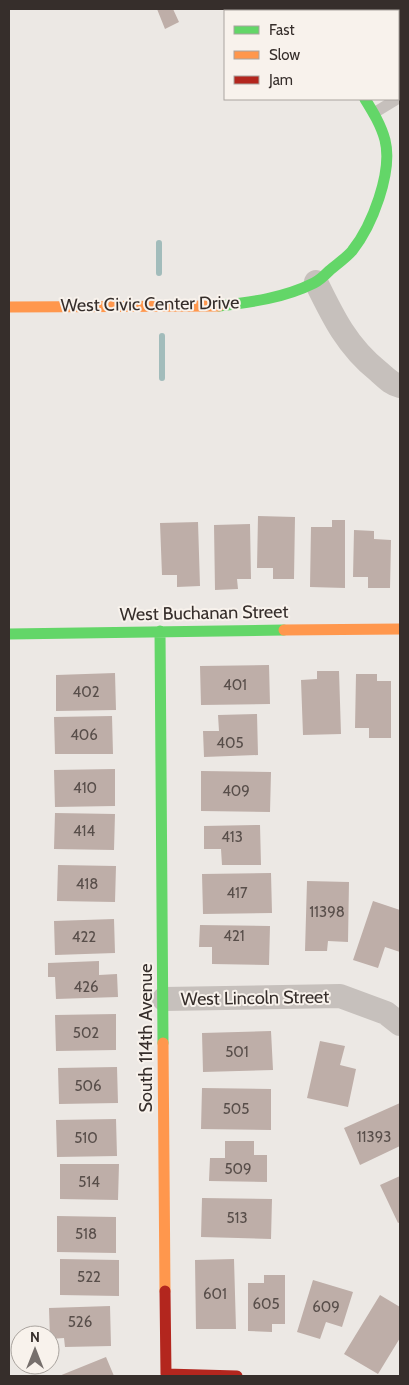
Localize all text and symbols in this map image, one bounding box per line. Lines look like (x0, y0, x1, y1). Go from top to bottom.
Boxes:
legend (224, 10, 399, 100)
text: Fast (269, 21, 294, 39)
text: Slow (269, 46, 300, 64)
text: Jam (268, 71, 293, 89)
street label: West Civic Center Drive (60, 291, 240, 317)
street label: West Buchanan Street (119, 601, 289, 625)
house number: 401 (223, 676, 247, 694)
house number: 402 (73, 683, 100, 701)
house number: 406 (70, 726, 98, 744)
house number: 405 (216, 734, 244, 752)
house number: 410 (73, 779, 97, 797)
house number: 409 (222, 782, 250, 800)
house number: 414 (73, 822, 95, 840)
house number: 413 (221, 828, 243, 846)
house number: 418 (76, 875, 98, 893)
house number: 417 (226, 884, 248, 902)
house number: 11398 (309, 903, 345, 921)
house number: 421 (223, 927, 245, 945)
house number: 422 (72, 928, 96, 946)
street label: South 114th Avenue (135, 964, 157, 1112)
house number: 426 (73, 978, 99, 996)
street label: West Lincoln Street (181, 986, 329, 1010)
house number: 502 (73, 1024, 99, 1042)
house number: 501 (225, 1043, 249, 1061)
house number: 506 (74, 1077, 102, 1095)
house number: 505 (223, 1100, 249, 1118)
house number: 11393 (357, 1128, 391, 1146)
house number: 510 (74, 1129, 98, 1147)
house number: 509 (224, 1160, 252, 1178)
house number: 514 (78, 1173, 100, 1191)
house number: 513 (226, 1209, 248, 1227)
house number: 518 (75, 1225, 97, 1243)
house number: 522 (77, 1268, 101, 1286)
house number: 601 (203, 1285, 227, 1303)
house number: 605 (252, 1295, 280, 1313)
house number: 609 (312, 1298, 340, 1316)
house number: 526 (68, 1313, 92, 1331)
north arrow (10, 1325, 60, 1375)
text: N (30, 1328, 40, 1346)

